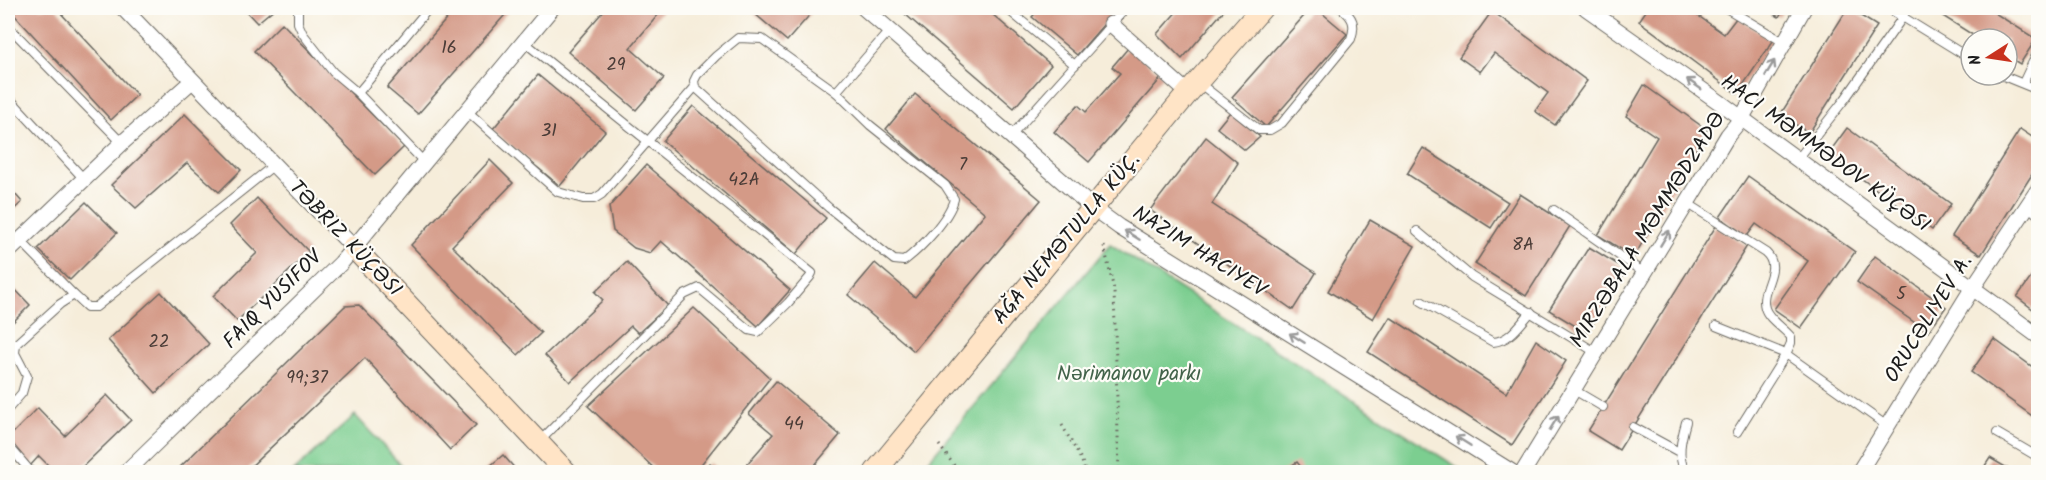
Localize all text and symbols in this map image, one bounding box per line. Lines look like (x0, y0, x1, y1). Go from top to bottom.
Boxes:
north arrow (1959, 27, 2019, 87)
house number: 16 (441, 34, 457, 63)
house number: 29 (606, 51, 626, 80)
text: N (1963, 52, 1989, 67)
one-way arrow (1764, 60, 1776, 77)
street label: HACI MƏMMƏDOV KÜÇƏSI (1713, 66, 1937, 242)
one-way arrow (1686, 78, 1702, 90)
street label: MIRZƏBALA MƏMMƏDZADƏ (1562, 106, 1734, 354)
house number: 31 (541, 117, 557, 146)
street label: AĞA NEMƏTULLA KÜÇ. (985, 146, 1149, 332)
house number: 7 (959, 151, 968, 180)
house number: 42A (728, 166, 760, 195)
street label: TƏBRIZ KÜÇƏSI (280, 173, 410, 305)
street label: NAZIM HACIYEV (1125, 197, 1274, 307)
one-way arrow (1124, 229, 1141, 241)
one-way arrow (1660, 230, 1672, 247)
house number: 8A (1512, 231, 1534, 260)
street label: FAIQ YUSIFOV (216, 241, 332, 357)
street label: ORUCƏLIYEV A. (1876, 248, 1982, 390)
house number: 5 (1896, 280, 1907, 309)
house number: 22 (149, 328, 169, 357)
one-way arrow (1289, 332, 1306, 345)
park label: Nərimanov parkı (1057, 358, 1201, 391)
house number: 99;37 (286, 364, 329, 393)
house number: 44 (784, 410, 804, 439)
one-way arrow (1548, 415, 1560, 432)
one-way arrow (1455, 435, 1472, 447)

